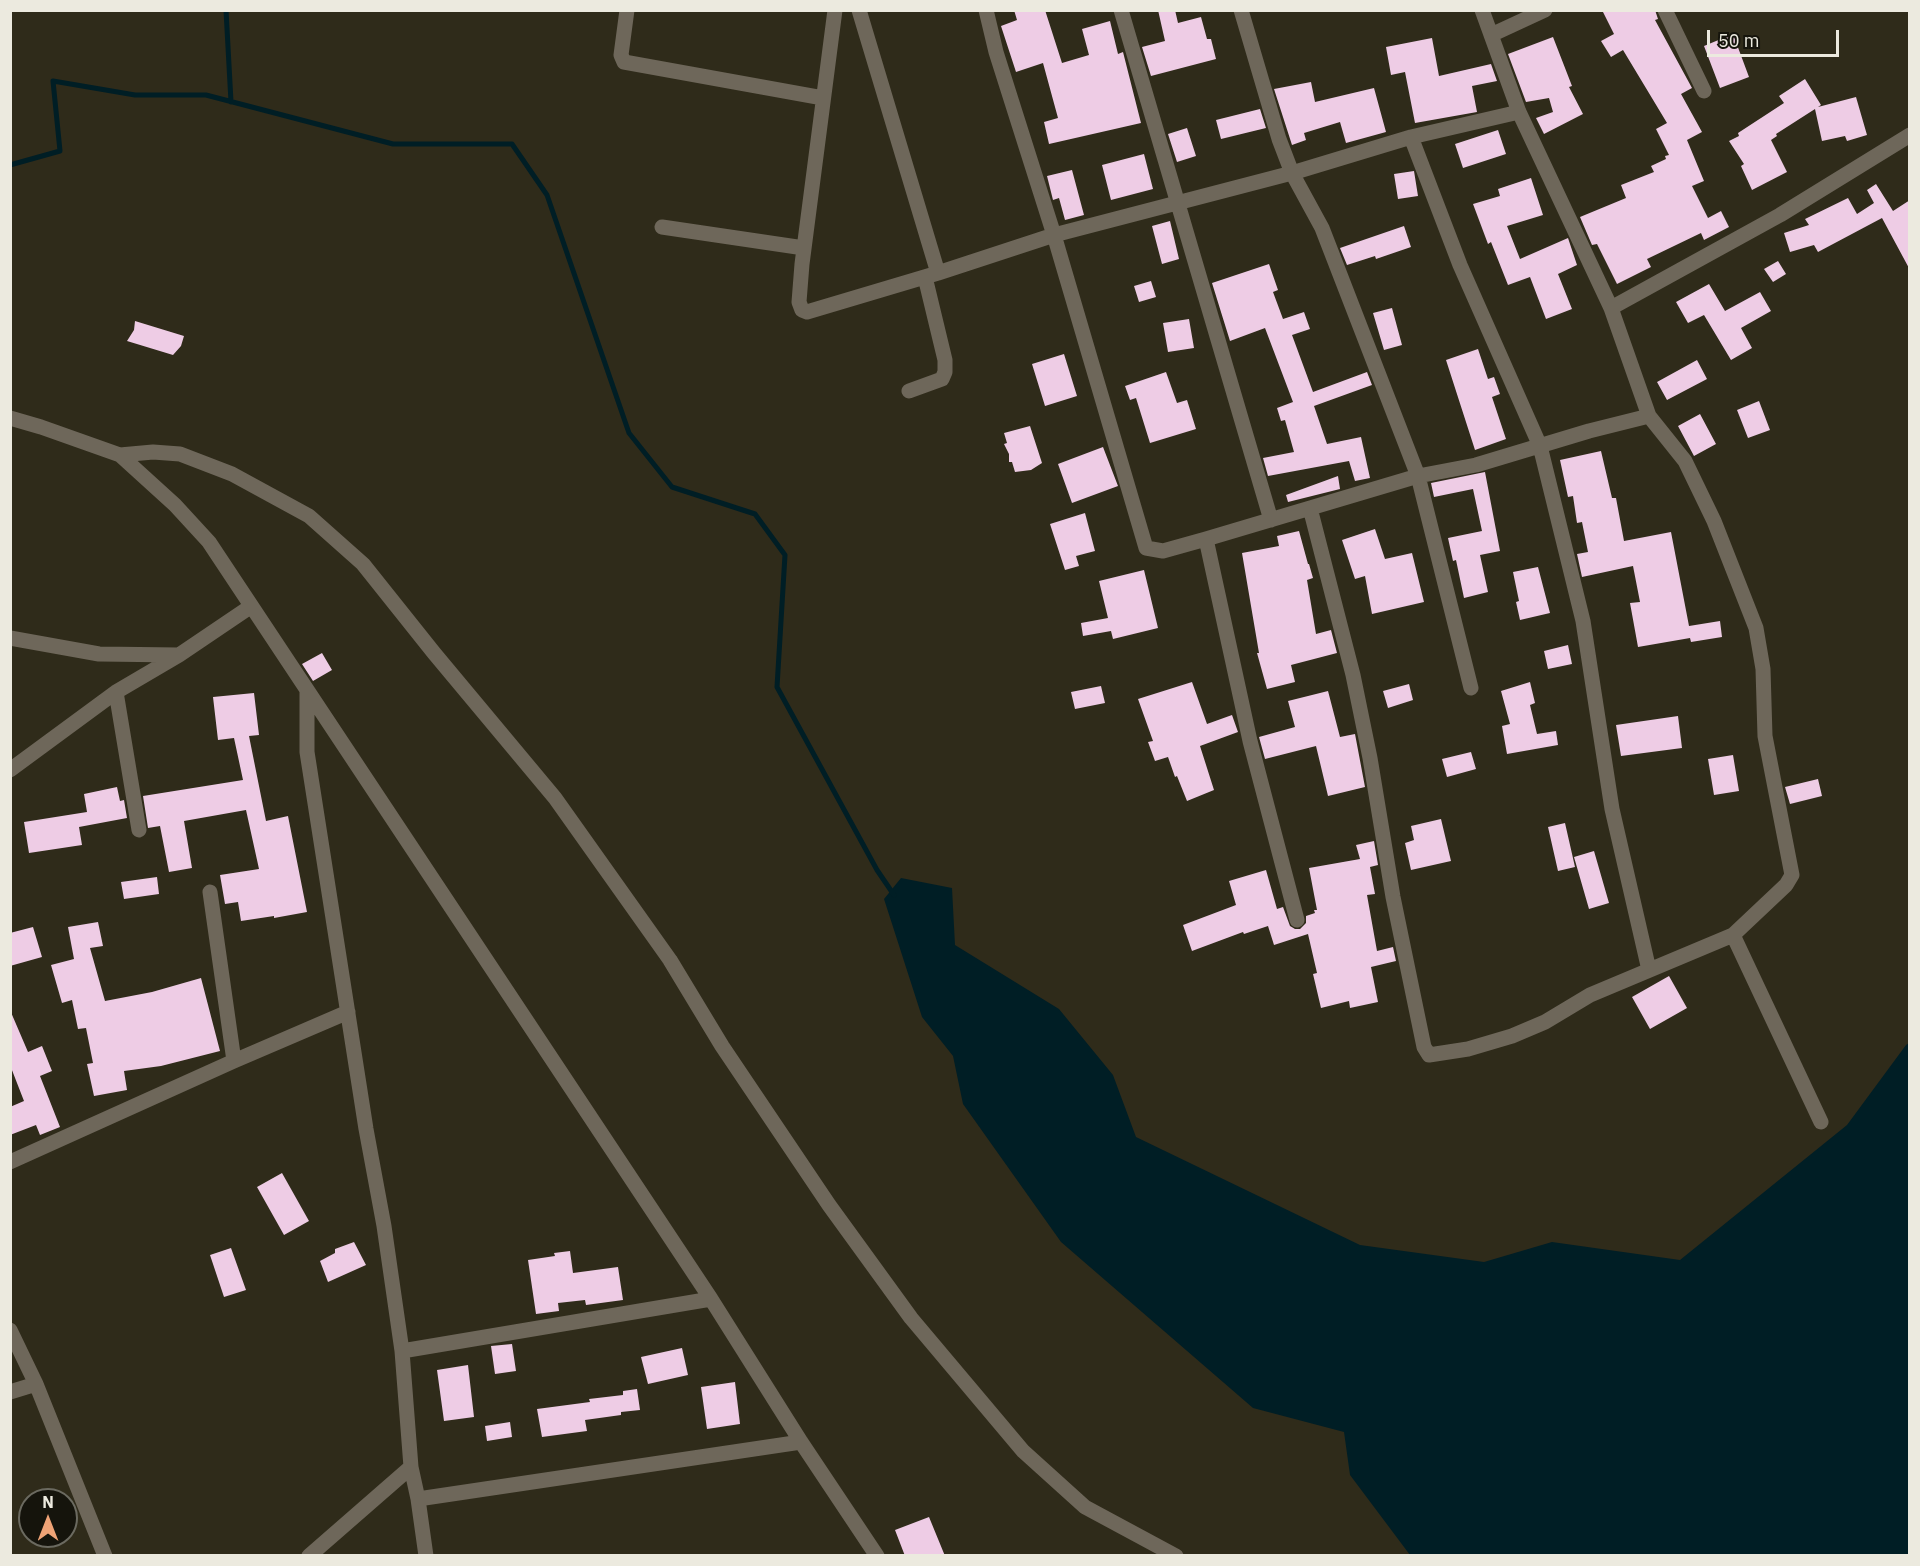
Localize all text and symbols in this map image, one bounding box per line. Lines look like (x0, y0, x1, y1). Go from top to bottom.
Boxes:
scale bar (1710, 18, 1842, 56)
text: 50 m (1718, 29, 1760, 52)
north arrow (18, 1488, 78, 1548)
text: N (42, 1492, 54, 1512)

